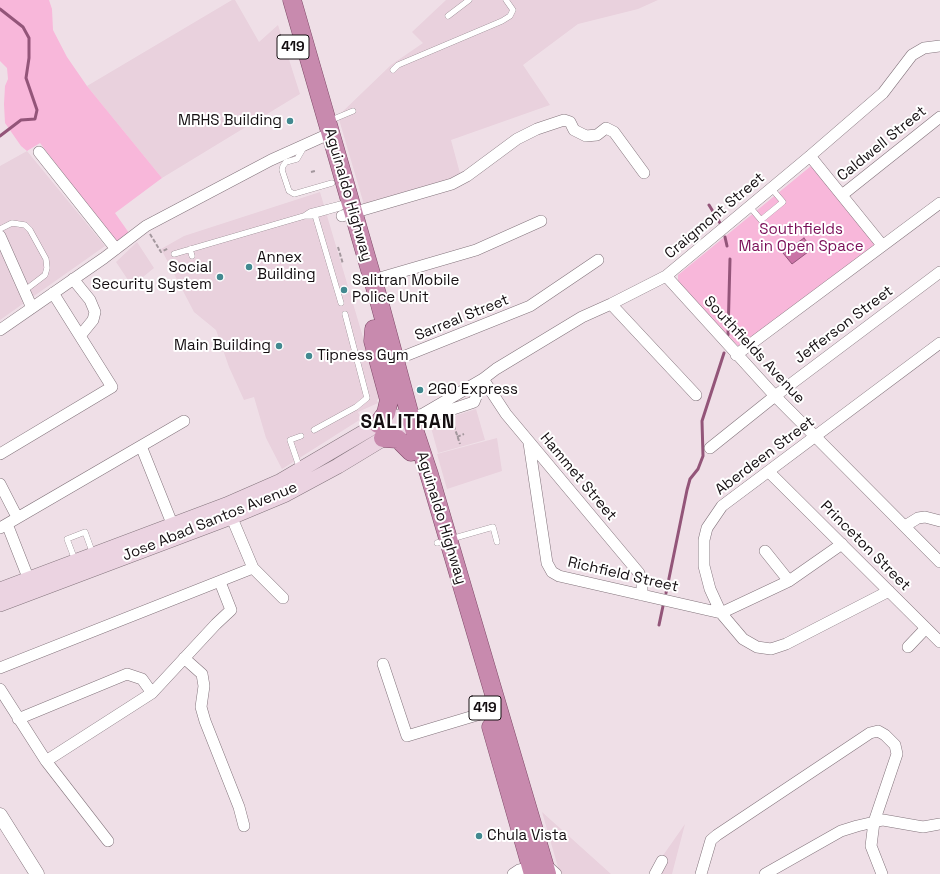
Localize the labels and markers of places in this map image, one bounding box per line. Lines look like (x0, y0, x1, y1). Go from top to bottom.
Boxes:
place label: MRHS Building (178, 112, 282, 130)
marker: MRHS Building (285, 116, 295, 126)
place label: Annex Building (257, 249, 316, 284)
place label: Social Security System (92, 259, 212, 294)
marker: Annex Building (244, 262, 254, 272)
marker: Social Security System (215, 272, 225, 282)
place label: Salitran Mobile Police Unit (352, 272, 459, 307)
marker: Salitran Mobile Police Unit (339, 285, 349, 295)
place label: Main Building (174, 337, 271, 355)
marker: Main Building (274, 341, 284, 351)
place label: Tipness Gym (317, 347, 409, 365)
marker: Tipness Gym (304, 351, 314, 361)
place label: 2GO Express (428, 381, 518, 399)
marker: 2GO Express (415, 385, 425, 395)
place label: Chula Vista (487, 827, 567, 845)
marker: Chula Vista (474, 831, 484, 841)

